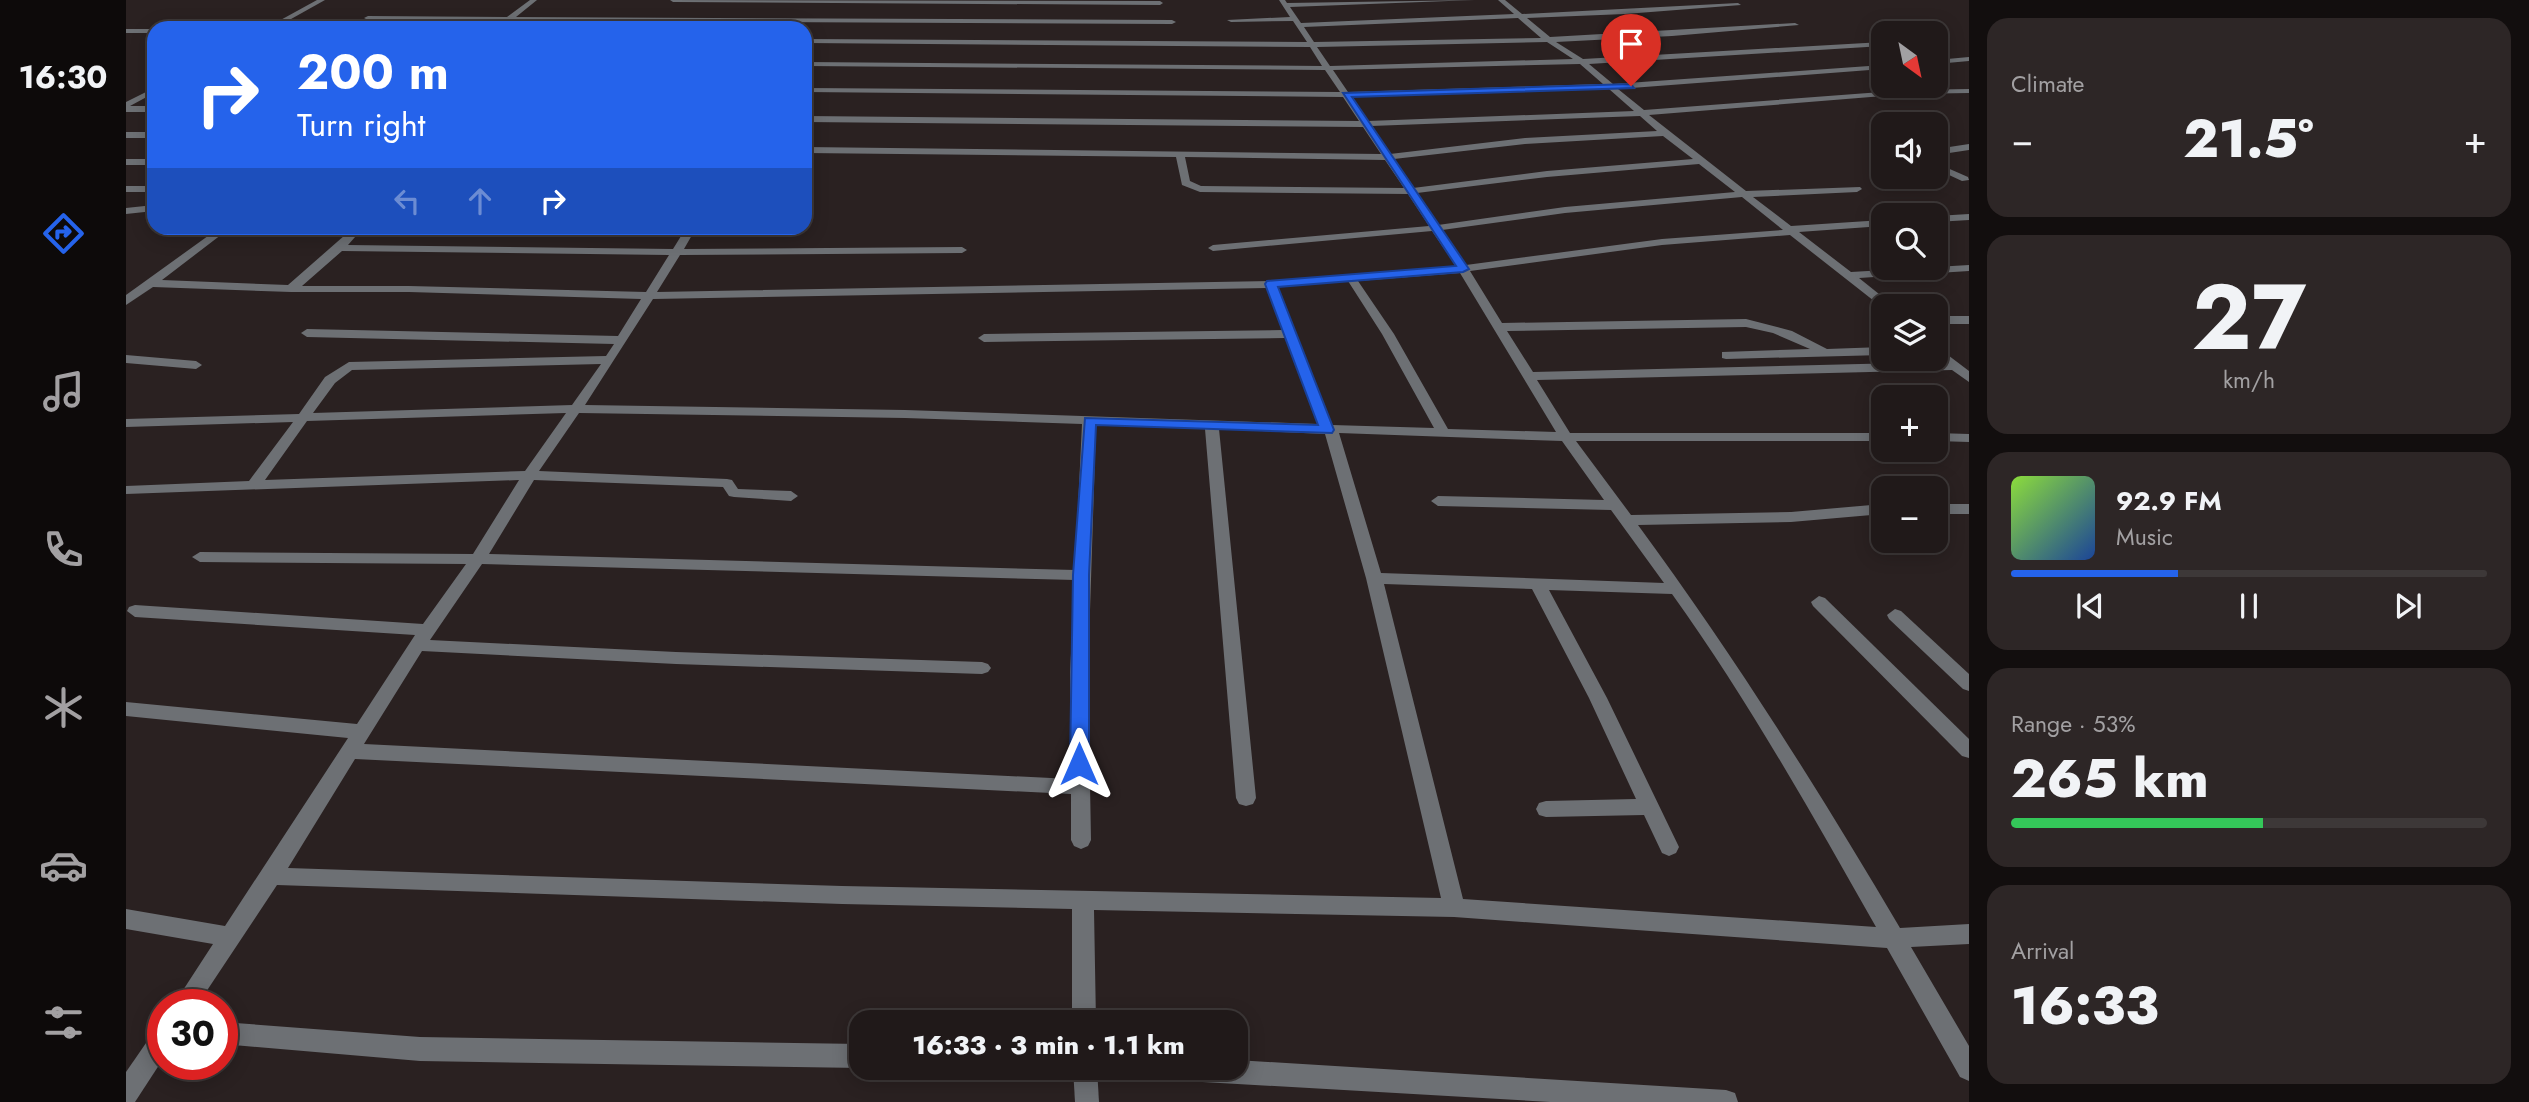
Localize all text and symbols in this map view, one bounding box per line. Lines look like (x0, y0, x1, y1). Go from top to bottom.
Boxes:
pin (1601, 14, 1661, 86)
north arrow (1871, 21, 1948, 98)
map controls (1871, 21, 1948, 553)
icon: arrive (1612, 25, 1650, 63)
text: 200 m (297, 37, 449, 107)
icon: right (182, 49, 273, 140)
text: 16:30 (18, 54, 108, 100)
text: Climate (2011, 67, 2084, 101)
text: 21.5° (2183, 101, 2314, 177)
text: Turn right (297, 102, 426, 148)
button: sound (1871, 112, 1948, 189)
text: − (2011, 112, 2033, 167)
text: + (2464, 112, 2487, 167)
icon: left (388, 182, 426, 220)
icon: ahead (461, 182, 499, 220)
icon: right (534, 182, 572, 220)
button: search (1871, 203, 1948, 280)
icon: directions (39, 209, 88, 258)
text: 27 (2192, 252, 2306, 383)
button: layers (1871, 294, 1948, 371)
text: km/h (2223, 363, 2275, 397)
icon: music (39, 367, 88, 416)
button: + (1871, 385, 1948, 462)
button: − (1871, 476, 1948, 553)
text: 92.9 FM (2116, 482, 2222, 520)
text: Music (2116, 520, 2173, 554)
icon: phone (39, 525, 88, 574)
icon: previous (2071, 587, 2109, 625)
icon: pause (2230, 587, 2268, 625)
icon: next (2389, 587, 2427, 625)
icon: climate (39, 683, 88, 732)
text: Range · 53% (2011, 707, 2135, 741)
position arrow (1042, 727, 1116, 801)
text: 265 km (2011, 741, 2209, 817)
icon: car (39, 841, 88, 890)
text: Arrival (2011, 934, 2074, 968)
text: 16:33 (2011, 968, 2159, 1044)
speed limit sign: 30 (147, 989, 238, 1080)
icon: filters (39, 998, 88, 1047)
text: 16:33 · 3 min · 1.1 km (912, 1026, 1185, 1064)

